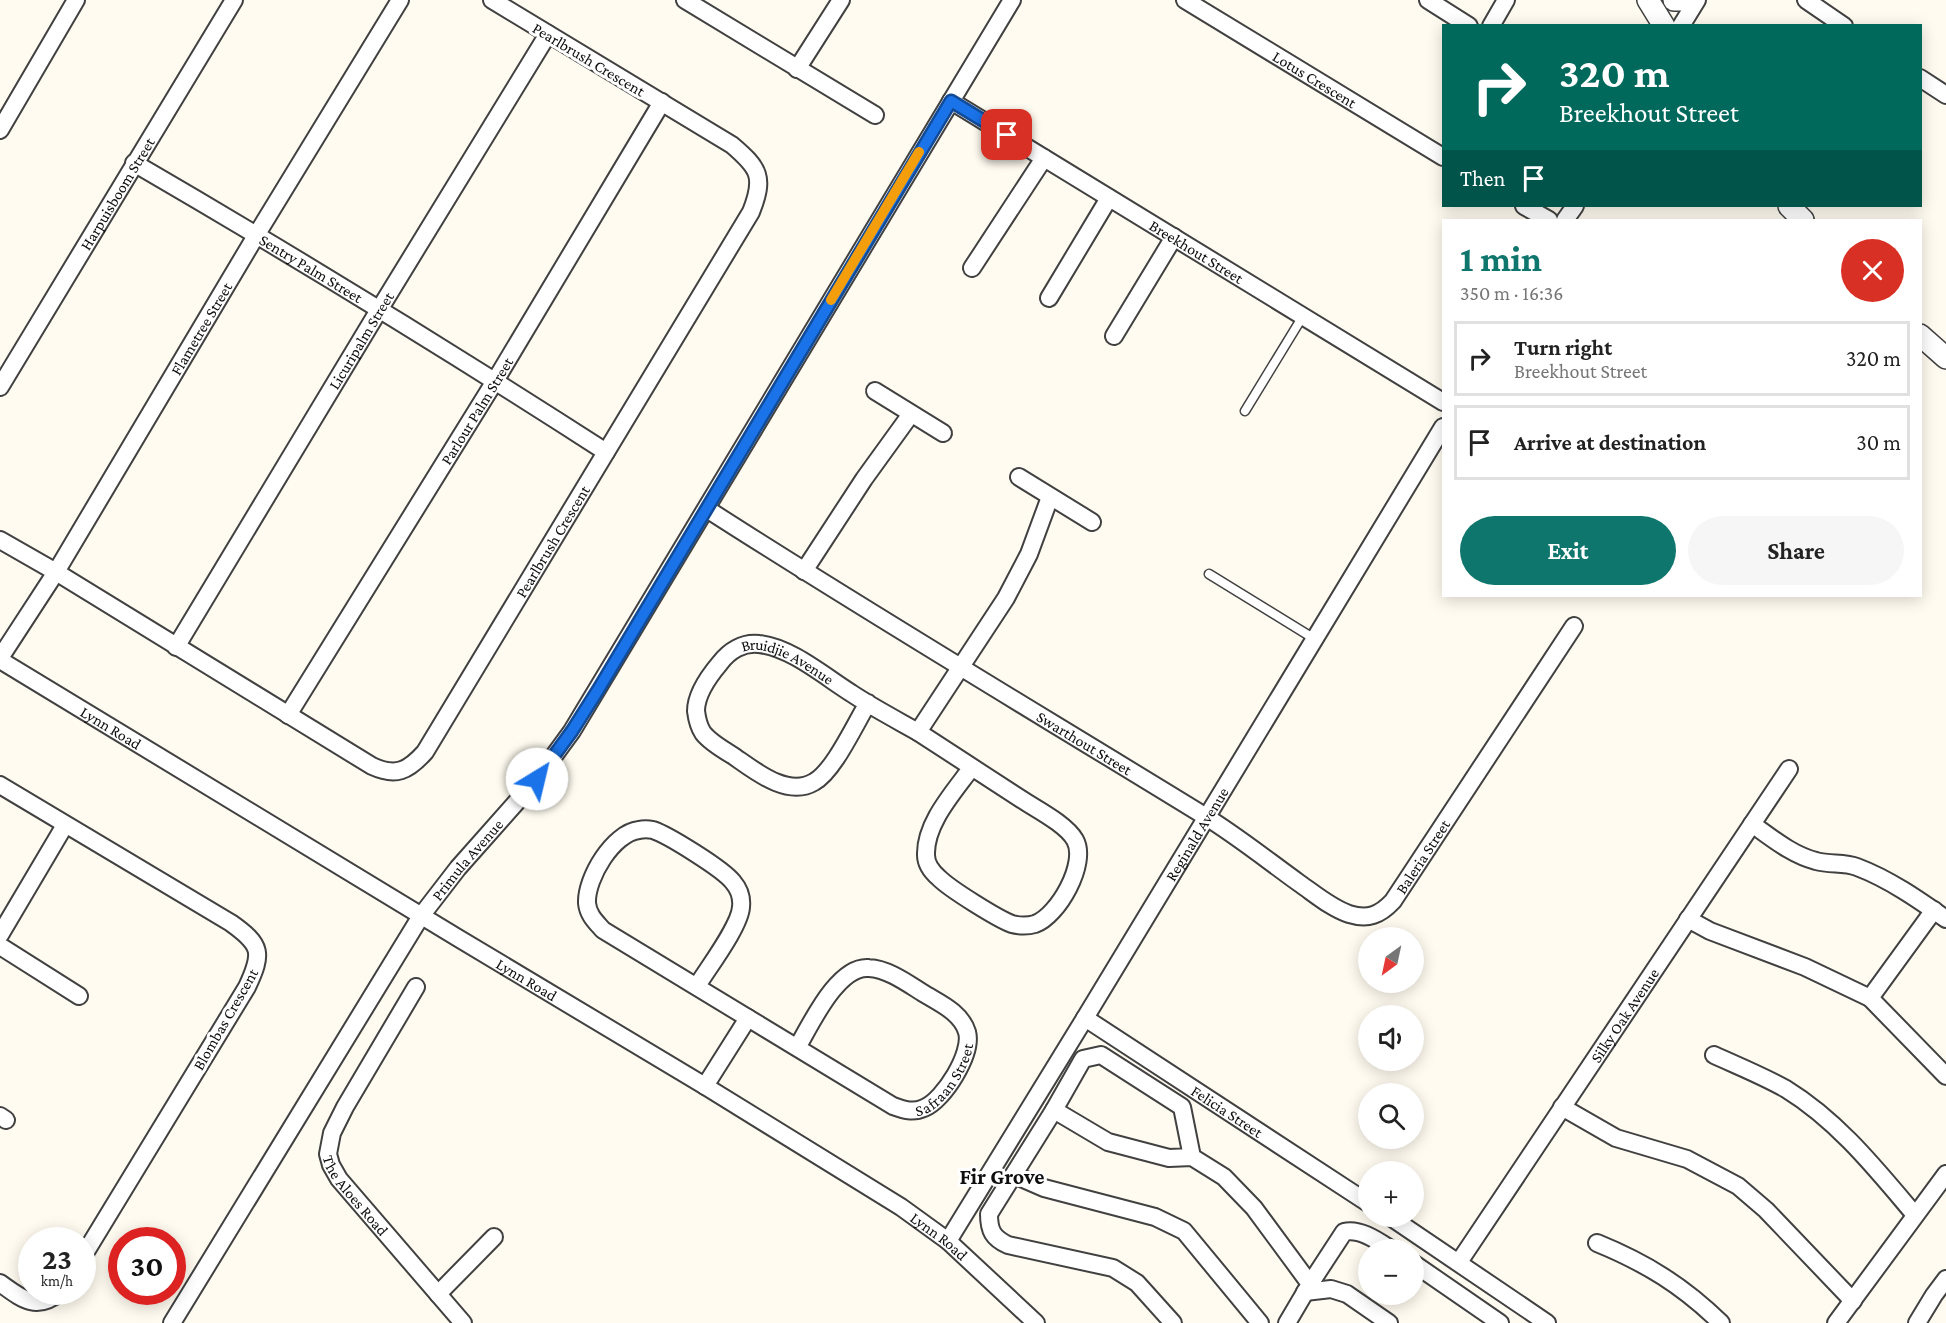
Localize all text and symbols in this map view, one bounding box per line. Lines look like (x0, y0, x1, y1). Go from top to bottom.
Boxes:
street label: Pearlbrush Crescent (530, 19, 648, 100)
street label: Lotus Crescent (1270, 48, 1360, 112)
icon: right (1460, 48, 1538, 126)
text: 320 m (1559, 49, 1670, 96)
text: Breekhout Street (1559, 98, 1739, 128)
pin (981, 109, 1032, 160)
icon: arrive (990, 118, 1023, 151)
street label: Harpuisboom Street (77, 134, 158, 253)
icon: arrive (1517, 162, 1550, 195)
text: Then (1460, 166, 1505, 191)
street label: Breekhout Street (1147, 217, 1247, 287)
street label: Sentry Palm Street (256, 231, 366, 306)
text: 1 min (1460, 239, 1542, 279)
button: close (1841, 239, 1904, 302)
street label: Flametree Street (167, 279, 236, 378)
text: 350 m · 16:36 (1460, 282, 1563, 304)
street label: Licuripalm Street (325, 288, 397, 392)
text: Turn right (1514, 335, 1612, 360)
icon: right (1463, 342, 1496, 375)
text: 320 m (1846, 346, 1901, 371)
street label: Parlour Palm Street (437, 354, 517, 468)
text: Breekhout Street (1514, 360, 1647, 382)
icon: arrive (1463, 426, 1496, 459)
text: Arrive at destination (1514, 430, 1706, 455)
text: 30 m (1856, 430, 1901, 455)
street label: Pearlbrush Crescent (512, 482, 593, 601)
button: Exit (1460, 516, 1676, 585)
button: Share (1688, 516, 1904, 585)
street label: Bruidjie Avenue (739, 636, 837, 688)
street label: Lynn Road (78, 703, 145, 753)
street label: Swarthout Street (1034, 708, 1135, 779)
position arrow (505, 747, 569, 811)
street label: Reginald Avenue (1162, 784, 1232, 884)
street label: Primula Avenue (428, 816, 506, 904)
street label: Baleria Street (1392, 816, 1454, 897)
north arrow (1358, 927, 1424, 993)
map controls (1358, 927, 1424, 1305)
street label: Lynn Road (493, 955, 560, 1005)
street label: Blombas Crescent (190, 965, 262, 1073)
street label: Silky Oak Avenue (1587, 965, 1662, 1066)
button: sound (1358, 1005, 1424, 1071)
street label: Safraan Street (913, 1041, 976, 1119)
street label: Felicia Street (1188, 1082, 1266, 1141)
button: search (1358, 1083, 1424, 1149)
street label: The Aloes Road (320, 1153, 392, 1239)
button: + (1358, 1161, 1424, 1227)
district label: Fir Grove (959, 1164, 1045, 1189)
street label: Lynn Road (907, 1209, 971, 1264)
speed limit sign: 30 (108, 1227, 186, 1305)
button: − (1358, 1239, 1424, 1305)
text: 23 (42, 1242, 72, 1275)
text: km/h (41, 1273, 73, 1289)

